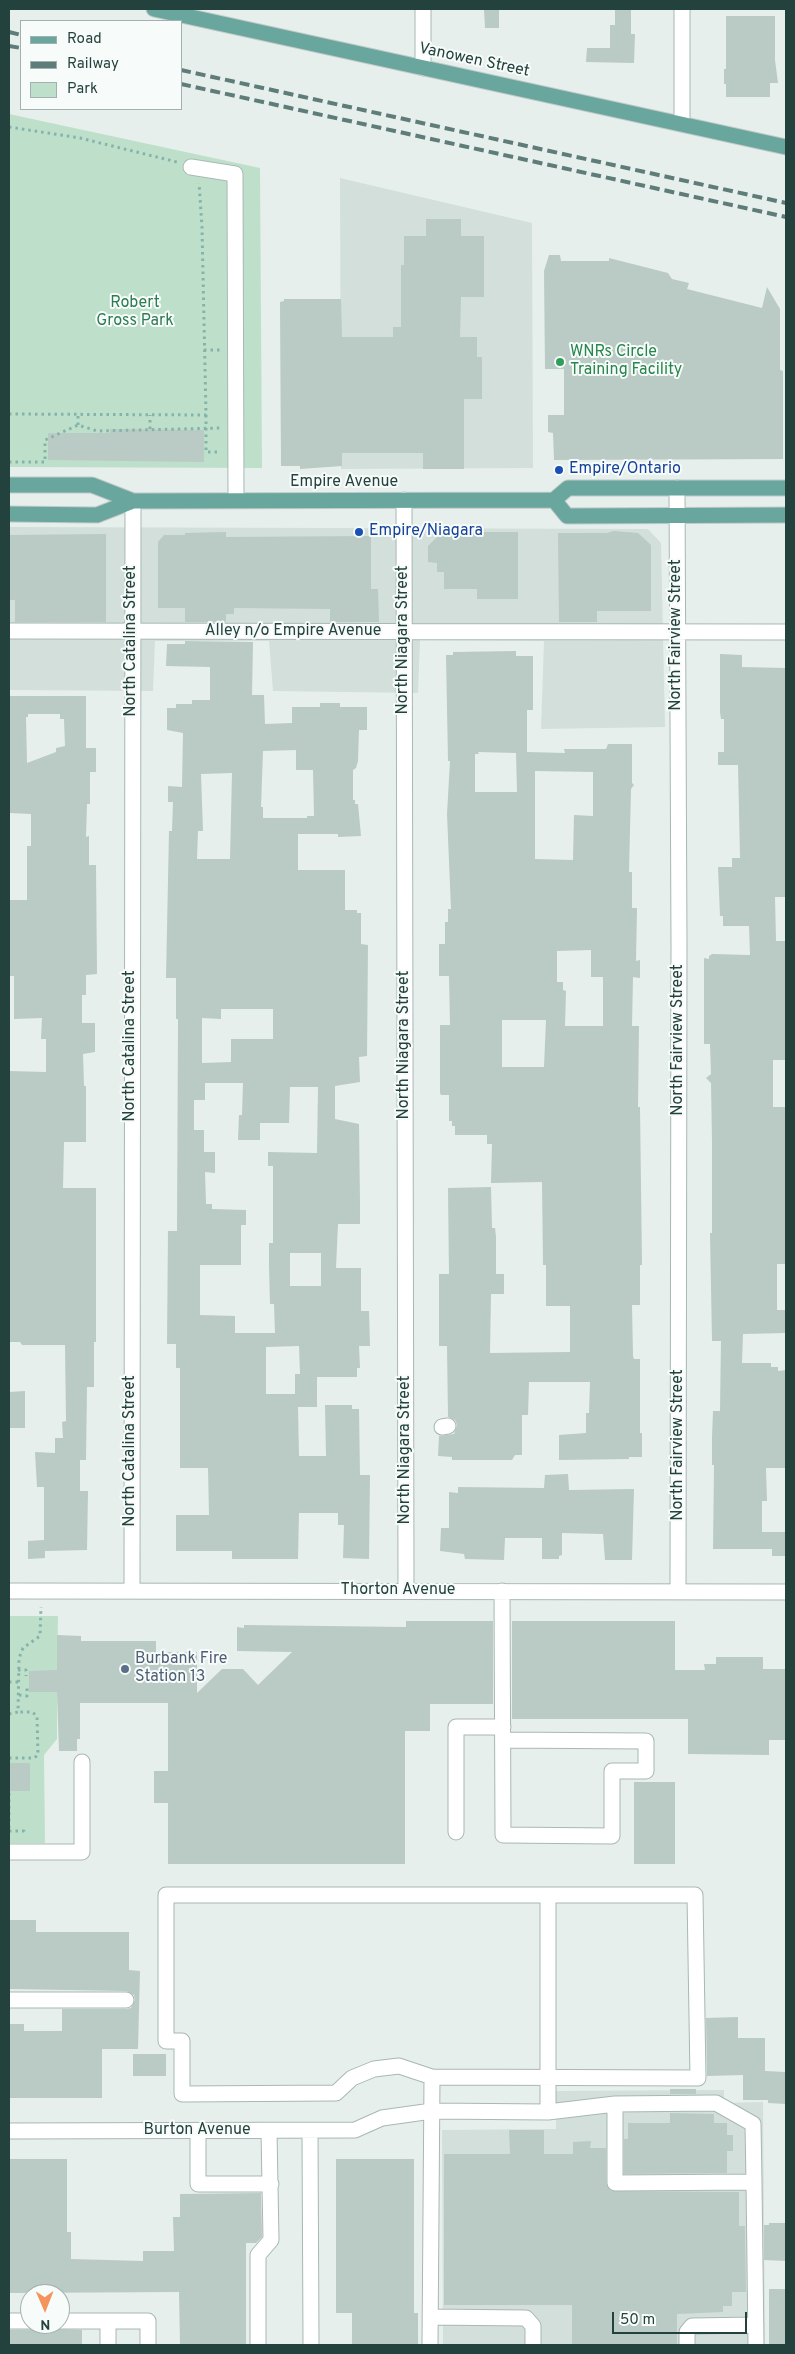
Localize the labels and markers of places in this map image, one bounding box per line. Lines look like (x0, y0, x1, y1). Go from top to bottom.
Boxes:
place label: WNRs Circle Training Facility (570, 343, 682, 381)
marker: WNRs Circle Training Facility (554, 356, 566, 368)
place label: Empire/Ontario (569, 460, 681, 480)
marker: Empire/Ontario (553, 464, 565, 476)
place label: Empire/Niagara (369, 522, 483, 542)
marker: Empire/Niagara (353, 526, 365, 538)
place label: Burbank Fire Station 13 (135, 1650, 227, 1688)
marker: Burbank Fire Station 13 (119, 1663, 131, 1675)

